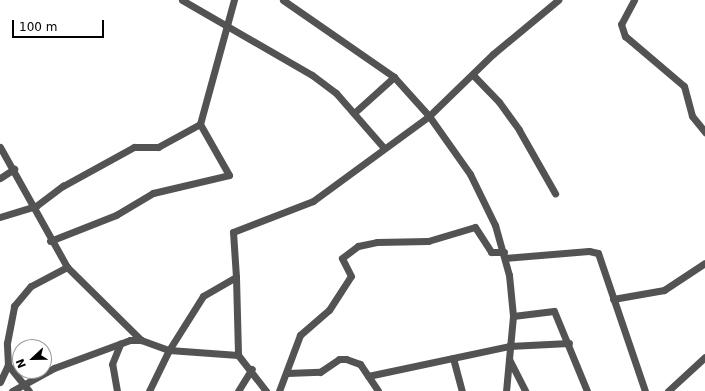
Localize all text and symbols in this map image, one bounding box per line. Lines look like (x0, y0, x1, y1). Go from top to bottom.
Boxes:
scale bar (14, 12, 106, 38)
text: 100 m (19, 20, 57, 34)
north arrow (12, 339, 52, 379)
text: N (14, 357, 29, 370)

